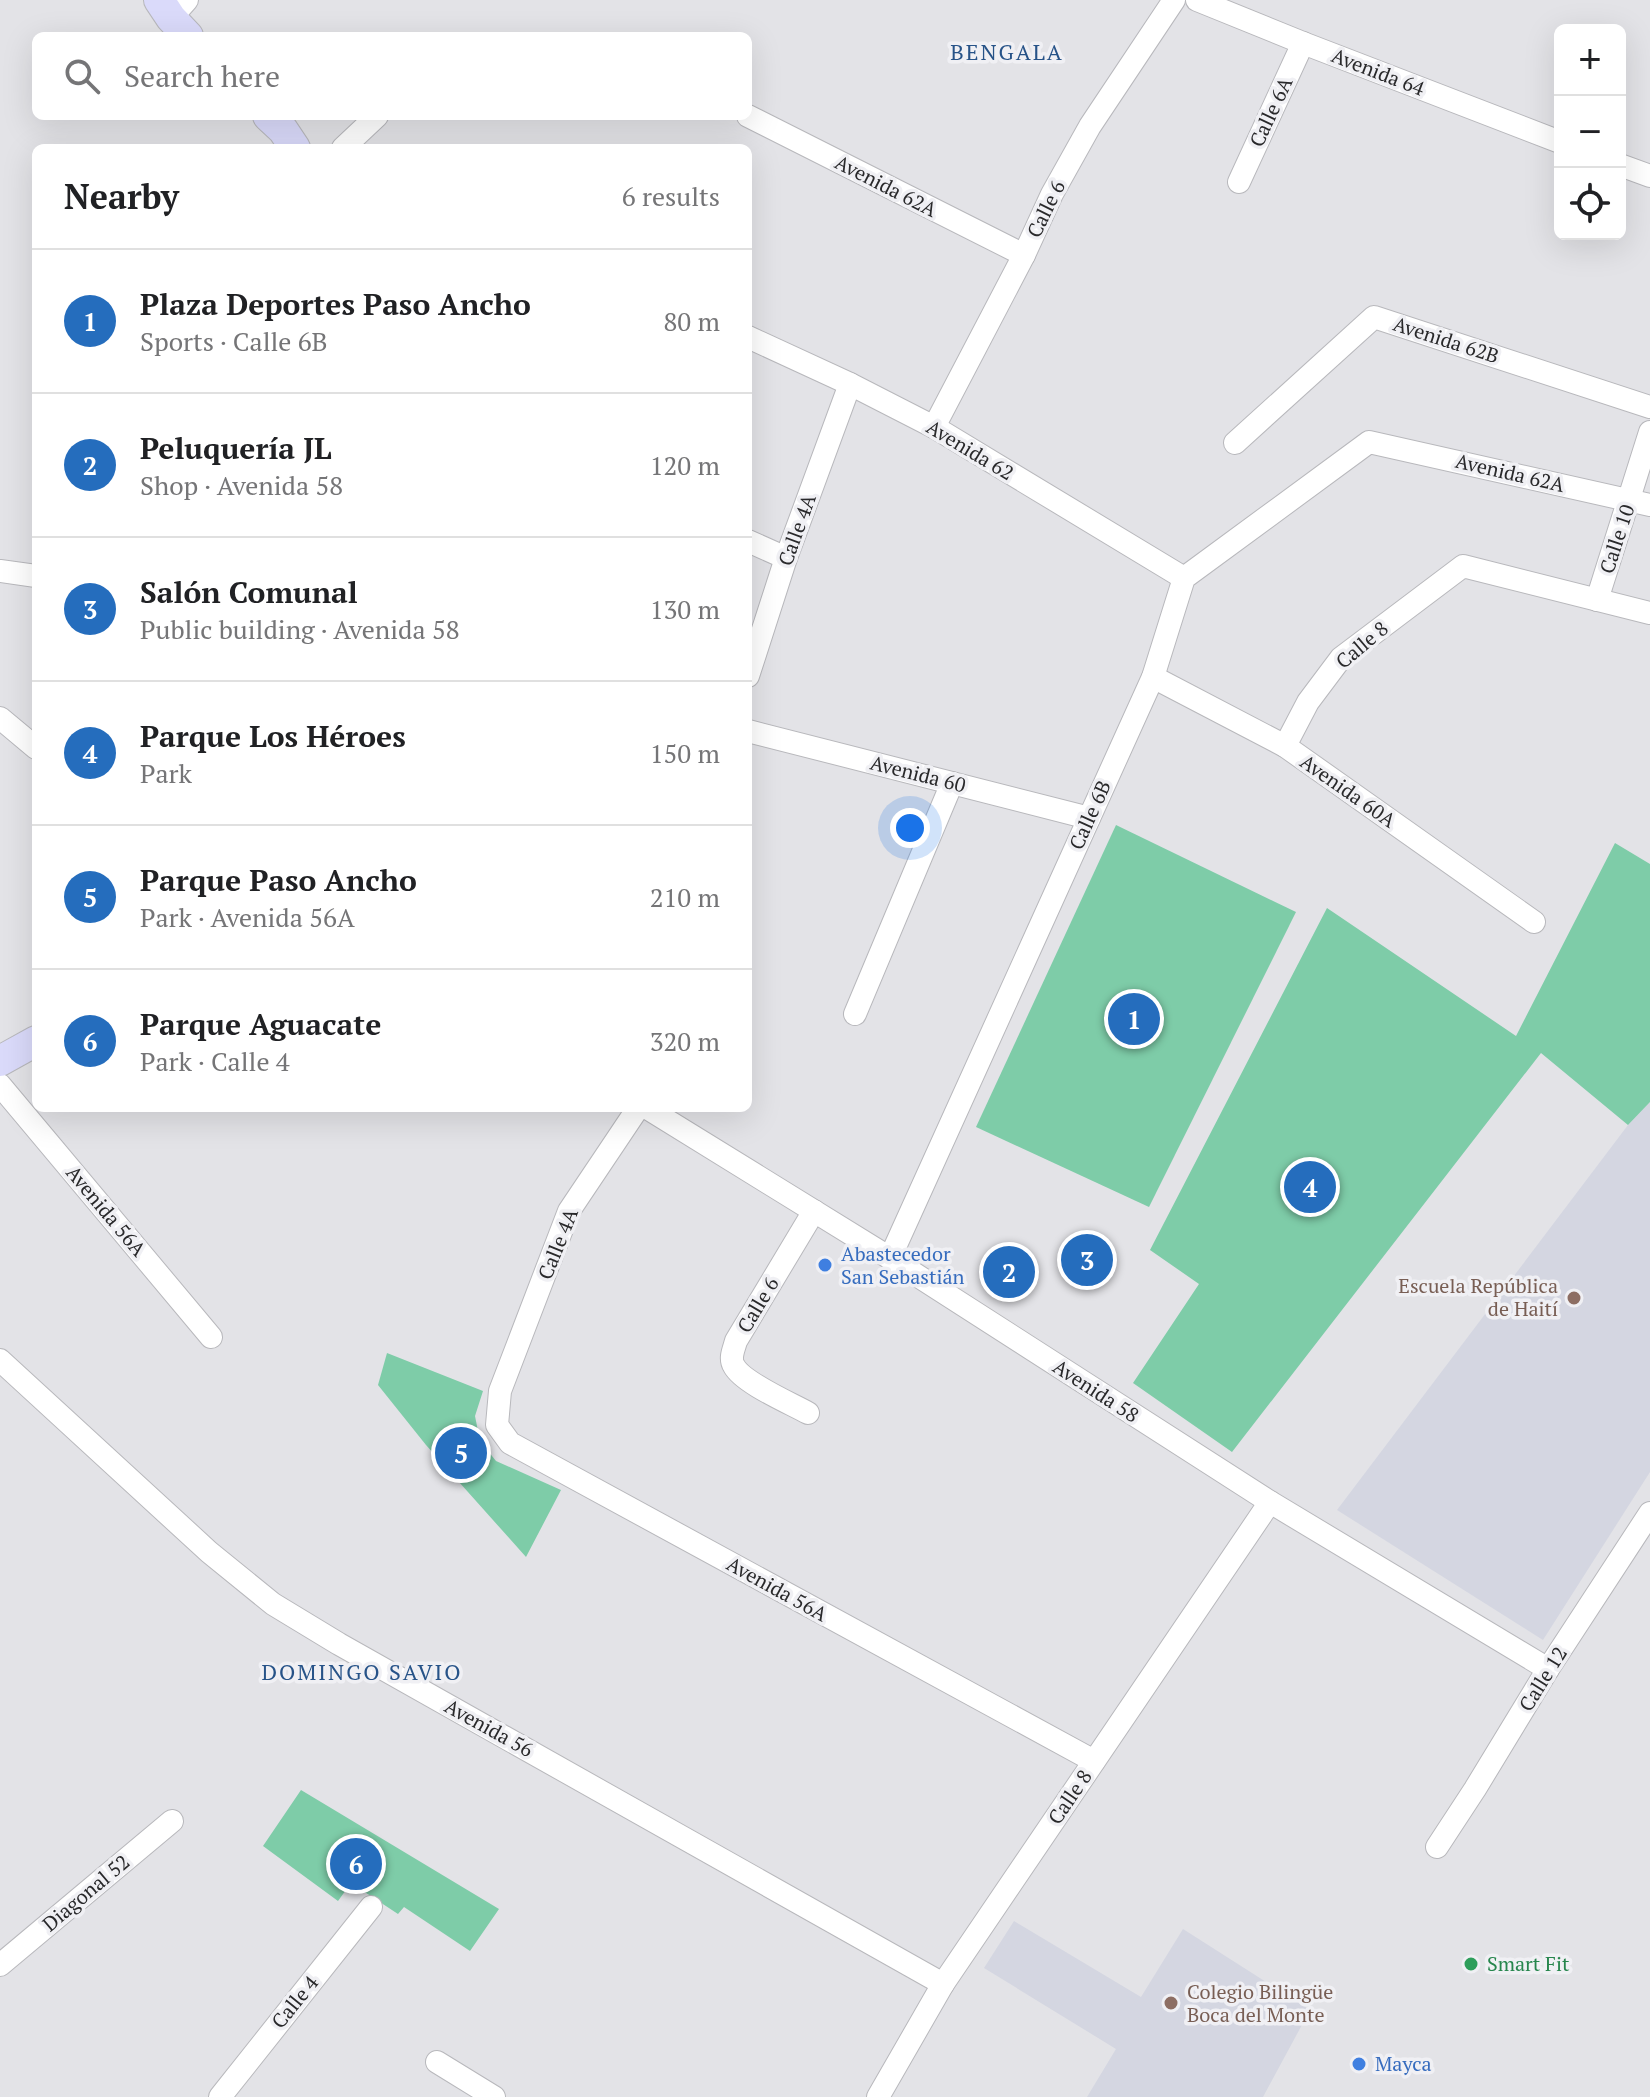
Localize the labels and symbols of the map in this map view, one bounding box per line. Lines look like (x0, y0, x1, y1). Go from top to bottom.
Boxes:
district label: BENGALA (950, 37, 1064, 66)
street label: Avenida 64 (1328, 41, 1429, 102)
street label: Calle 6A (1243, 72, 1299, 151)
street label: Avenida 62A (831, 148, 942, 223)
street label: Calle 6 (1020, 175, 1071, 242)
street label: Avenida 62B (1390, 310, 1502, 369)
street label: Avenida 62 (922, 413, 1019, 486)
street label: Avenida 62A (1453, 447, 1568, 498)
street label: Calle 4A (771, 490, 822, 569)
street label: Calle 10 (1593, 501, 1640, 577)
street label: Calle 8 (1330, 615, 1394, 674)
street label: Avenida 60A (1295, 748, 1402, 834)
street label: Avenida 60 (868, 749, 969, 798)
street label: Calle 6B (1062, 776, 1117, 854)
your location (890, 808, 930, 848)
pin: 1 (1108, 989, 1160, 1049)
pin: 4 (1284, 1157, 1336, 1217)
street label: Avenida 56A (60, 1159, 153, 1262)
street label: Calle 4A (531, 1204, 584, 1283)
pin: 3 (1061, 1230, 1113, 1290)
place label: Abastecedor San Sebastián (841, 1240, 965, 1290)
pin: 2 (983, 1242, 1035, 1302)
marker: Abastecedor San Sebastián (816, 1256, 834, 1274)
street label: Calle 6 (730, 1272, 785, 1338)
place label: Escuela República de Haití (1398, 1272, 1558, 1322)
marker: Escuela República de Haití (1565, 1289, 1583, 1307)
street label: Avenida 58 (1048, 1353, 1144, 1428)
pin: 5 (435, 1423, 487, 1483)
street label: Avenida 56A (722, 1550, 833, 1627)
street label: Calle 12 (1512, 1641, 1573, 1716)
district label: DOMINGO SAVIO (261, 1657, 463, 1686)
street label: Avenida 56 (440, 1692, 539, 1763)
street label: Calle 8 (1041, 1764, 1098, 1829)
pin: 6 (330, 1834, 382, 1894)
street label: Diagonal 52 (36, 1848, 135, 1937)
place label: Smart Fit (1487, 1950, 1570, 1977)
marker: Smart Fit (1462, 1955, 1480, 1973)
street label: Calle 4 (265, 1969, 324, 2034)
place label: Colegio Bilingüe Boca del Monte (1187, 1978, 1333, 2028)
marker: Colegio Bilingüe Boca del Monte (1162, 1994, 1180, 2012)
place label: Mayca (1375, 2050, 1432, 2077)
marker: Mayca (1350, 2055, 1368, 2073)

